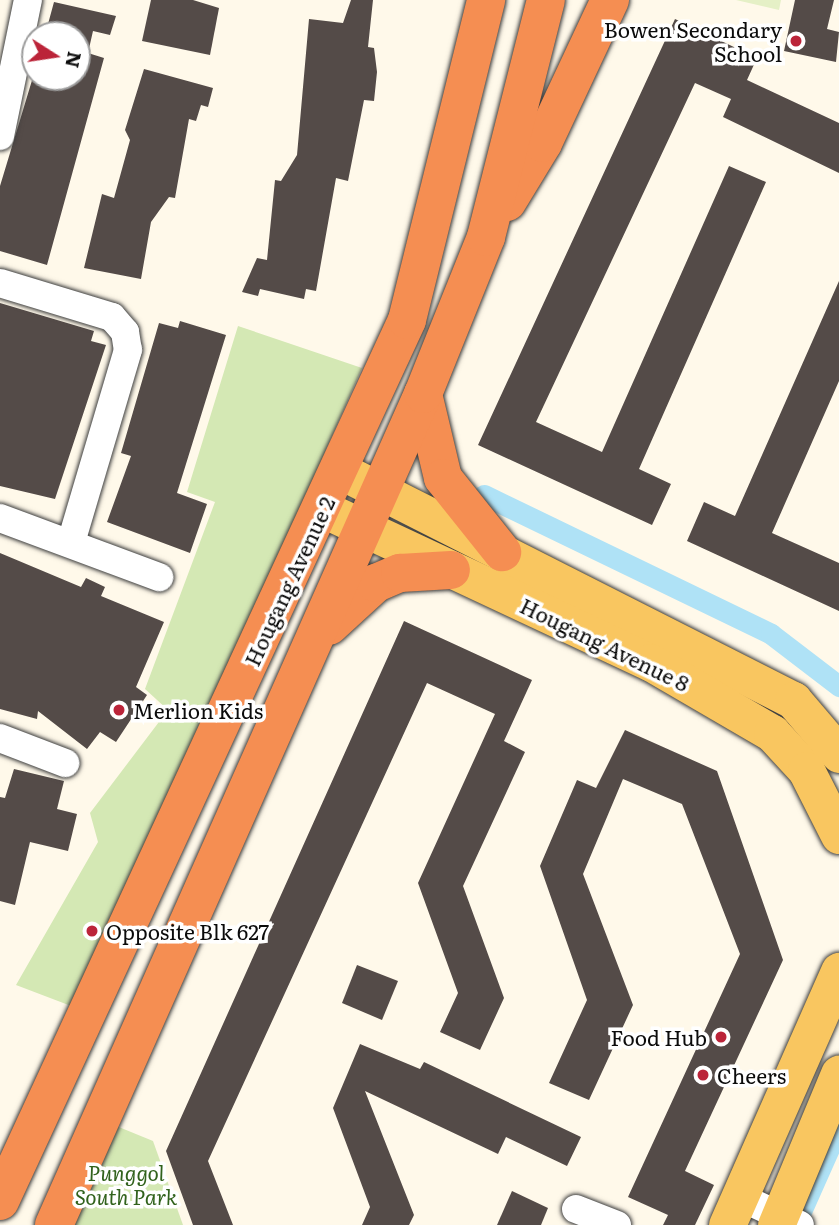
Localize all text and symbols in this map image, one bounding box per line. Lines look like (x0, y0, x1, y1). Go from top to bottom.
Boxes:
place label: Bowen Secondary School (604, 16, 782, 66)
north arrow (21, 21, 91, 91)
marker: Bowen Secondary School (788, 33, 804, 49)
text: N (59, 49, 90, 71)
street label: Hougang Avenue 2 (239, 492, 339, 670)
street label: Hougang Avenue 8 (516, 592, 694, 696)
place label: Merlion Kids (133, 697, 263, 723)
marker: Merlion Kids (111, 702, 127, 718)
place label: Opposite Blk 627 (106, 918, 269, 944)
marker: Opposite Blk 627 (84, 923, 100, 939)
place label: Food Hub (610, 1024, 707, 1050)
marker: Food Hub (713, 1029, 729, 1045)
place label: Cheers (717, 1062, 786, 1088)
marker: Cheers (695, 1067, 711, 1083)
park label: Punggol South Park (75, 1159, 177, 1209)

